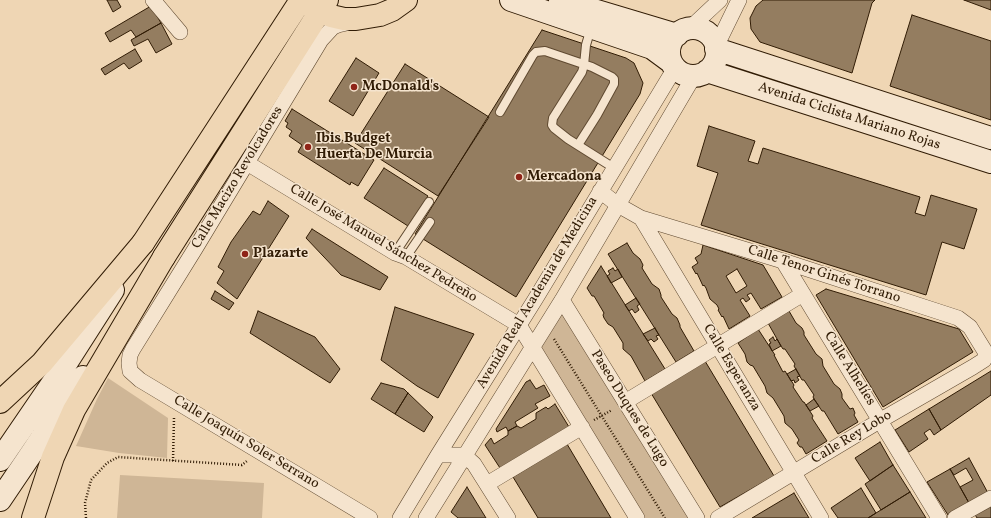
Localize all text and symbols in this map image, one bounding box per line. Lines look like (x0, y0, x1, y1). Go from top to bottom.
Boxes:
place label: McDonald's (362, 79, 439, 95)
street label: Avenida Ciclista Mariano Rojas (756, 80, 942, 154)
marker: McDonald's (349, 82, 359, 92)
street label: Calle Macizo Revolcadores (189, 104, 287, 252)
place label: Ibis Budget Huerta De Murcia (316, 131, 433, 164)
marker: Ibis Budget Huerta De Murcia (303, 142, 313, 152)
place label: Mercadona (527, 169, 602, 185)
marker: Mercadona (514, 172, 524, 182)
street label: Calle José Manuel Sánchez Pedreño (286, 181, 480, 307)
street label: Avenida Real Academia de Medicina (474, 194, 602, 392)
street label: Calle Tenor Ginés Torrano (745, 242, 903, 308)
place label: Plazarte (253, 246, 308, 262)
marker: Plazarte (240, 249, 250, 259)
street label: Calle Esperanza (699, 322, 763, 414)
street label: Calle Alhelíes (820, 329, 878, 409)
street label: Paseo Duques de Lugo (586, 347, 672, 471)
street label: Calle Joaquín Soler Serrano (170, 393, 322, 493)
street label: Calle Rey Lobo (809, 408, 895, 468)

